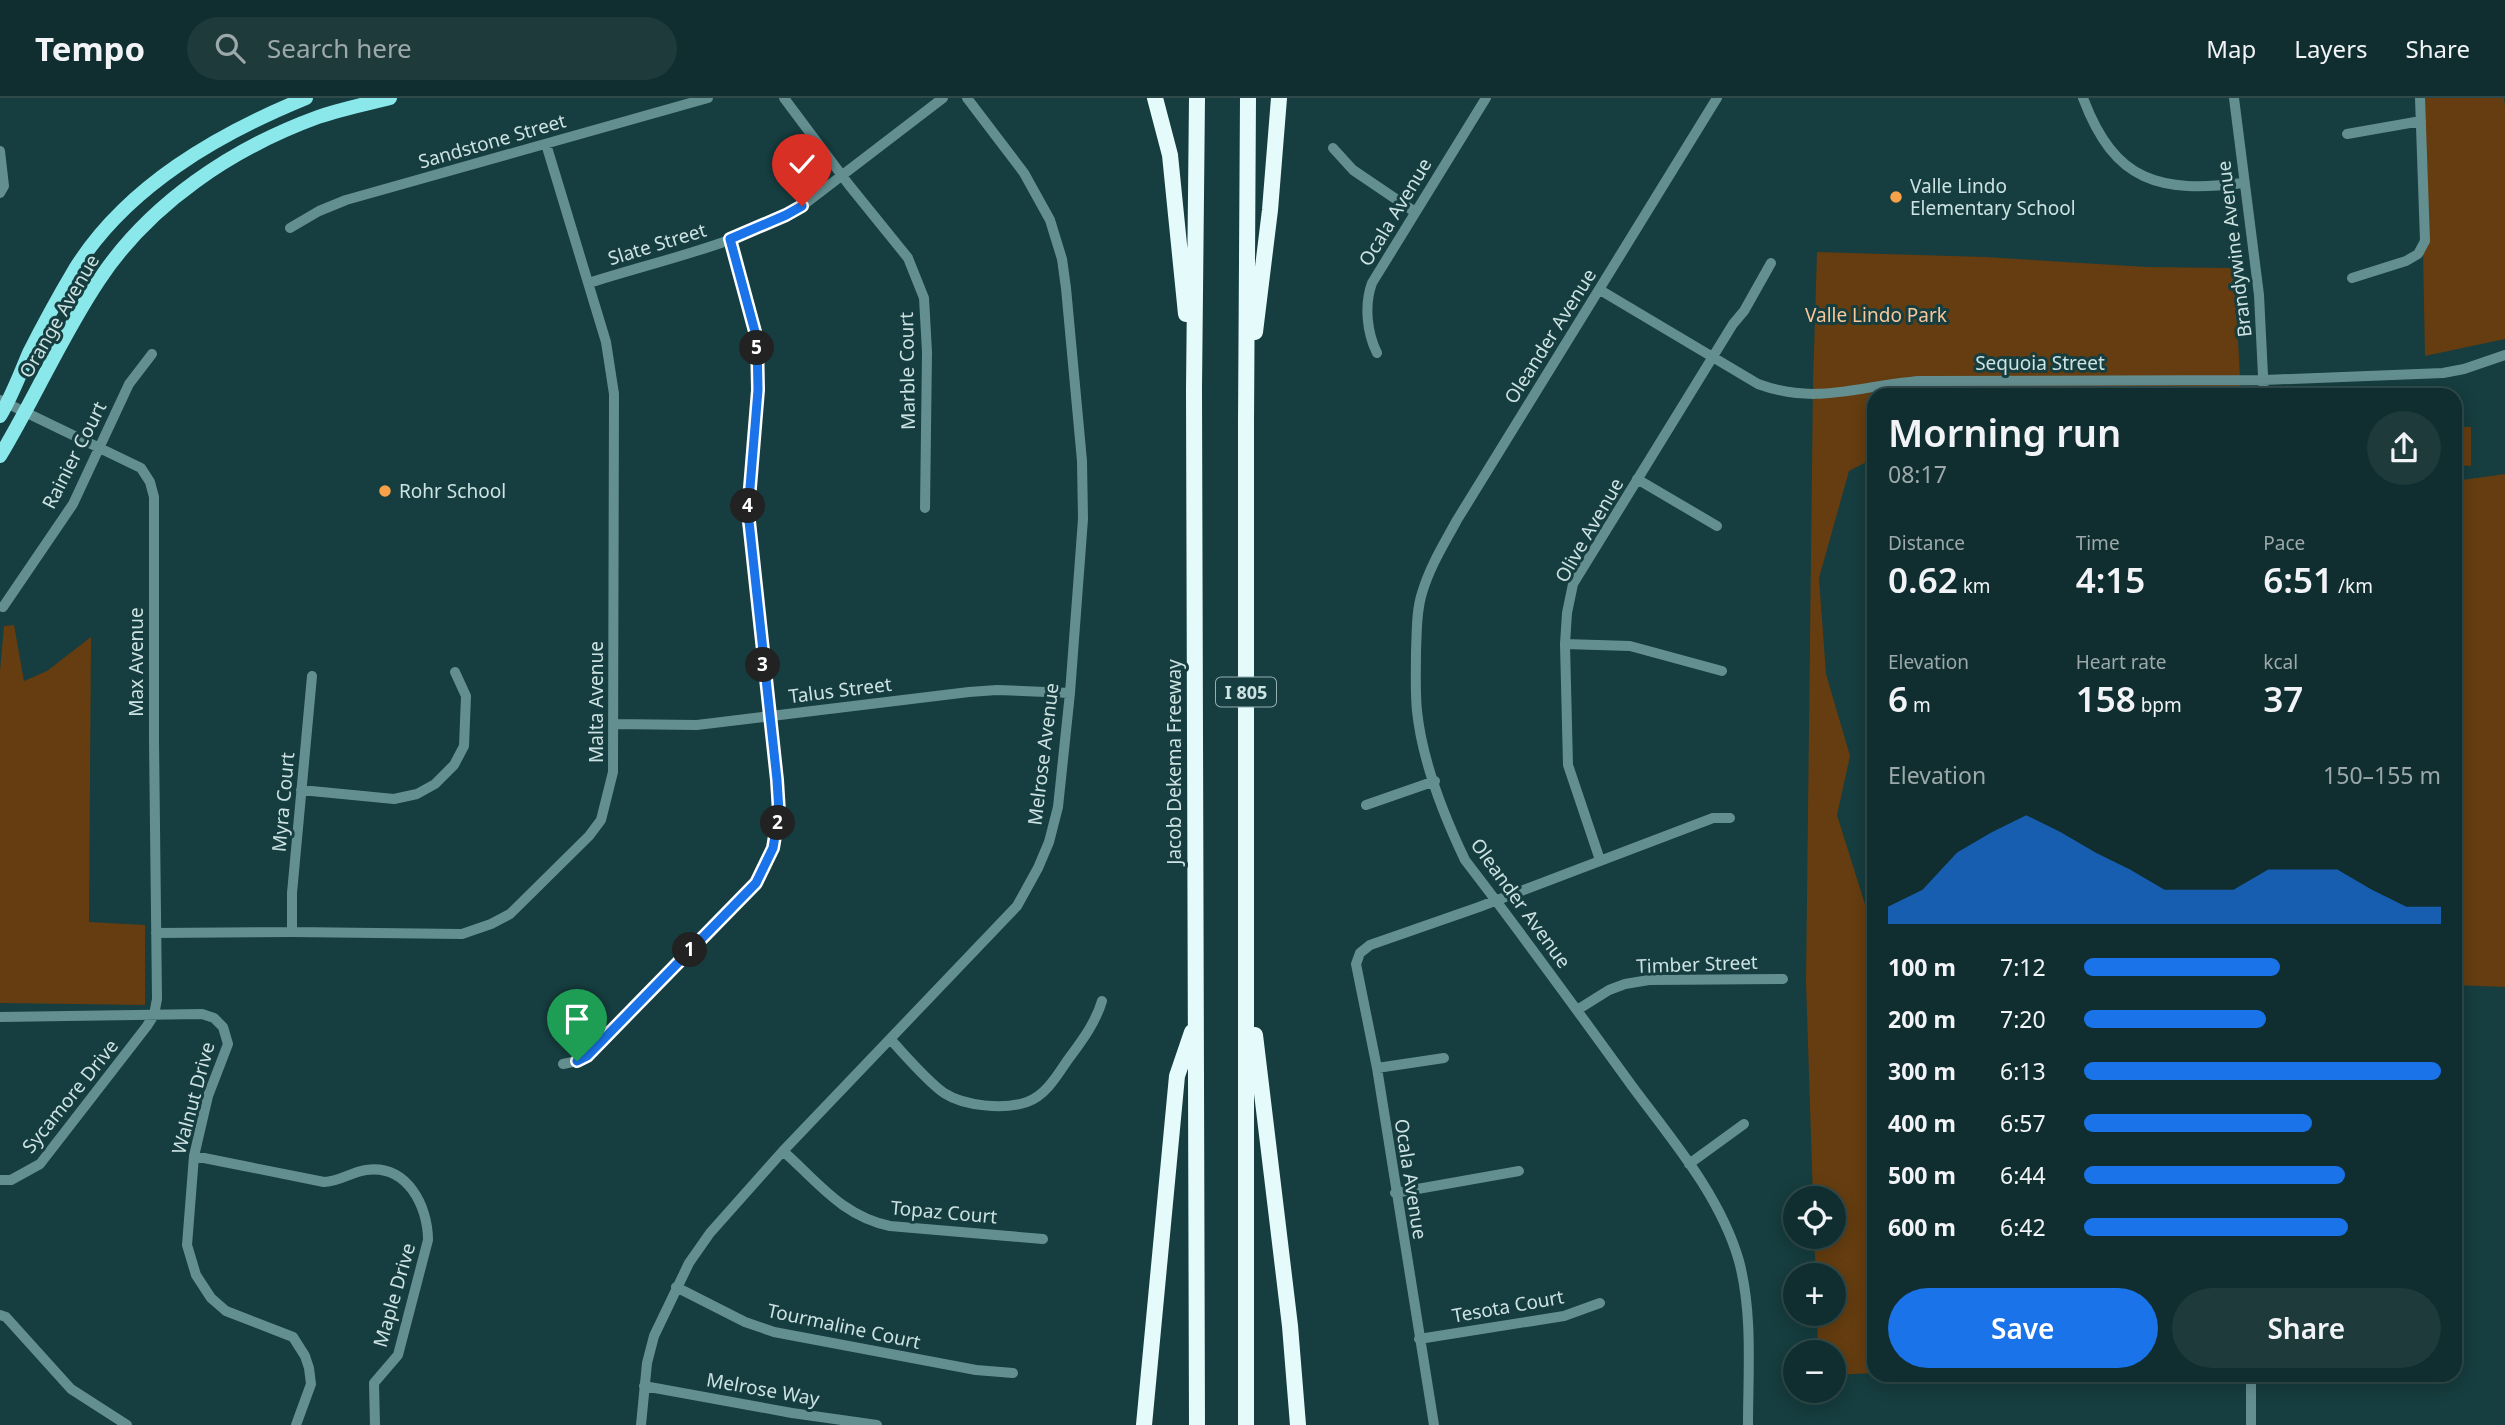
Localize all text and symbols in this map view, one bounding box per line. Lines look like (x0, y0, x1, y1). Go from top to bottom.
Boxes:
search box (187, 17, 677, 80)
text: Tempo (35, 26, 145, 71)
icon: search (211, 29, 249, 67)
text: Search here (267, 30, 412, 66)
text: Map (2206, 32, 2256, 65)
text: Layers (2294, 32, 2368, 65)
text: Share (2406, 32, 2470, 65)
street label: Sandstone Street (415, 107, 569, 175)
pin (772, 134, 832, 206)
icon: check (783, 145, 821, 183)
street label: Ocala Avenue (1352, 153, 1438, 271)
street label: Brandywine Avenue (2210, 159, 2258, 339)
place label: Valle Lindo Elementary School (1910, 173, 2076, 221)
marker: Valle Lindo Elementary School (1888, 189, 1904, 205)
street label: Slate Street (605, 217, 709, 271)
street label: Orange Avenue (13, 249, 105, 383)
street label: Oleander Avenue (1498, 263, 1602, 409)
park label: Valle Lindo Park (1805, 302, 1947, 328)
street label: Marble Court (893, 312, 921, 430)
pin: 5 (740, 330, 774, 366)
text: 5 (751, 334, 762, 360)
street label: Sequoia Street (1975, 350, 2105, 376)
street label: Rainier Court (36, 397, 112, 513)
text: Morning run (1888, 406, 2121, 458)
button: share (2367, 411, 2441, 485)
text: 08:17 (1888, 458, 1947, 490)
street label: Olive Avenue (1549, 473, 1629, 587)
place label: Rohr School (399, 478, 506, 504)
marker: Rohr School (377, 483, 393, 499)
pin: 4 (730, 488, 766, 524)
text: 4 (742, 492, 753, 518)
text: Distance (1888, 530, 1965, 556)
text: Time (2076, 530, 2120, 556)
text: Pace (2263, 530, 2305, 556)
text: 0.62 (1888, 556, 1958, 603)
text: 4:15 (2076, 556, 2145, 603)
text: 6:51 (2263, 556, 2333, 603)
text: km (1958, 573, 1991, 599)
text: /km (2333, 573, 2373, 599)
street label: Max Avenue (123, 607, 149, 717)
street label: Malta Avenue (583, 641, 609, 763)
pin: 3 (746, 648, 780, 682)
text: Elevation (1888, 649, 1969, 675)
text: Heart rate (2076, 649, 2166, 675)
text: kcal (2263, 649, 2298, 675)
text: 3 (757, 651, 768, 677)
street label: Jacob Dekema Freeway (1161, 659, 1187, 867)
street label: Talus Street (787, 671, 893, 709)
text: 6 (1888, 675, 1908, 722)
text: 158 (2076, 675, 2136, 722)
text: 37 (2263, 675, 2303, 722)
road number: I 805 (1216, 678, 1276, 706)
street label: Melrose Avenue (1021, 681, 1065, 827)
text: m (1908, 692, 1931, 718)
text: bpm (2136, 692, 2182, 718)
street label: Myra Court (266, 751, 300, 853)
text: Elevation (1888, 759, 1986, 791)
text: 150–155 m (2323, 759, 2441, 791)
pin: 2 (760, 806, 796, 840)
text: 2 (772, 809, 783, 835)
street label: Oleander Avenue (1465, 833, 1577, 973)
pin: 1 (672, 932, 708, 968)
text: 1 (684, 936, 695, 962)
street label: Timber Street (1636, 949, 1758, 979)
text: 100 m (1888, 951, 1956, 983)
text: 7:12 (2000, 951, 2046, 983)
pin (547, 989, 607, 1061)
icon: arrive (558, 1000, 596, 1038)
text: 200 m (1888, 1003, 1956, 1035)
text: 7:20 (2000, 1003, 2046, 1035)
street label: Sycamore Drive (16, 1034, 124, 1158)
street label: Walnut Drive (166, 1039, 220, 1157)
text: 300 m (1888, 1055, 1956, 1087)
text: 6:13 (2000, 1055, 2046, 1087)
text: 400 m (1888, 1107, 1956, 1139)
text: 6:57 (2000, 1107, 2046, 1139)
street label: Ocala Avenue (1389, 1117, 1433, 1241)
text: 500 m (1888, 1159, 1956, 1191)
text: 6:44 (2000, 1159, 2046, 1191)
map controls (1783, 1186, 1846, 1403)
button: locate (1783, 1186, 1846, 1249)
street label: Topaz Court (890, 1194, 999, 1230)
text: 600 m (1888, 1211, 1956, 1243)
text: 6:42 (2000, 1211, 2046, 1243)
street label: Maple Drive (367, 1240, 421, 1350)
button: + (1783, 1263, 1846, 1326)
street label: Tesota Court (1450, 1283, 1566, 1329)
button: Save (1888, 1288, 2158, 1368)
button: Share (2172, 1288, 2441, 1368)
street label: Tourmaline Court (765, 1297, 923, 1355)
button: − (1783, 1340, 1846, 1403)
street label: Melrose Way (705, 1366, 822, 1412)

